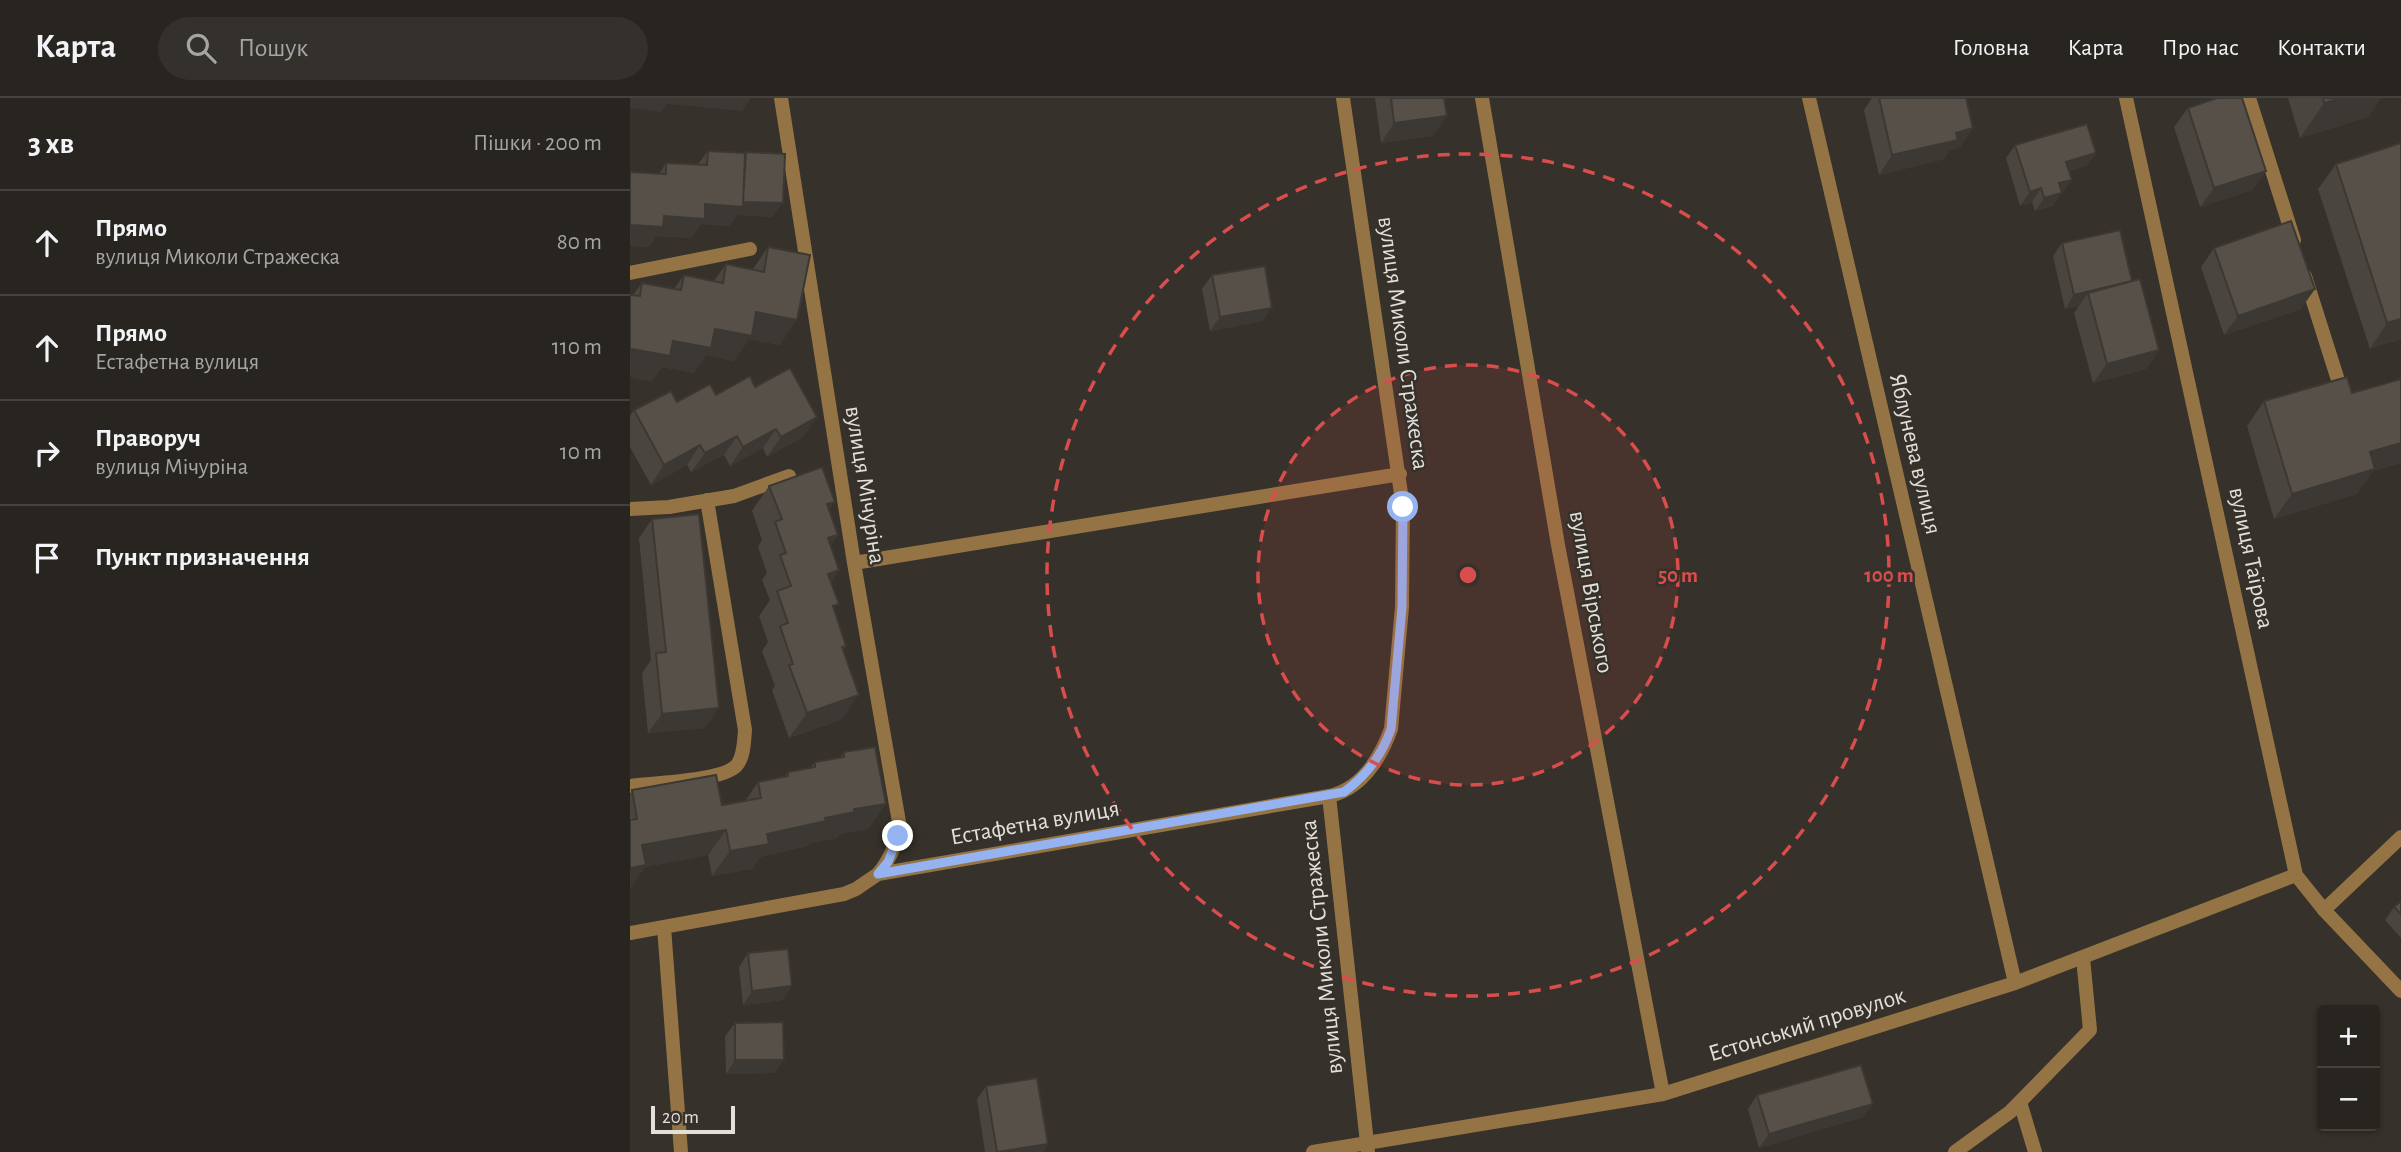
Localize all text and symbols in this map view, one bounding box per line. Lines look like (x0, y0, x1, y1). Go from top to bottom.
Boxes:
search box (158, 17, 648, 80)
icon: search (182, 29, 220, 67)
text: Карта (35, 31, 116, 64)
text: Пошук (238, 35, 308, 61)
text: Головна (1953, 36, 2029, 60)
text: Карта (2067, 36, 2124, 60)
text: Про нас (2162, 36, 2239, 60)
text: Контакти (2277, 36, 2366, 60)
text: 3 хв (28, 129, 74, 159)
text: Пішки · 200 m (473, 132, 602, 155)
text: Прямо (95, 215, 167, 241)
street label: вулиця Миколи Стражеска (1373, 215, 1433, 471)
icon: ahead (28, 224, 66, 262)
text: 80 m (557, 231, 602, 254)
text: вулиця Миколи Стражеска (95, 246, 340, 269)
text: Прямо (95, 320, 167, 346)
icon: ahead (28, 329, 66, 367)
text: 110 m (552, 336, 602, 359)
text: Естафетна вулиця (95, 351, 259, 374)
street label: Яблунева вулиця (1885, 371, 1945, 537)
street label: вулиця Мічуріна (841, 404, 889, 566)
text: Праворуч (95, 425, 201, 451)
icon: right (28, 434, 66, 472)
text: 10 m (560, 441, 602, 464)
text: вулиця Мічуріна (95, 456, 248, 479)
street label: вулиця Таїрова (2224, 485, 2278, 631)
route start (1387, 491, 1418, 522)
street label: вулиця Вірського (1565, 509, 1617, 675)
icon: arrive (28, 539, 66, 577)
text: Пункт призначення (95, 544, 310, 570)
centre of rings (1456, 563, 1480, 587)
text: 50 m (1658, 565, 1698, 586)
text: 100 m (1864, 565, 1914, 586)
street label: Естафетна вулиця (948, 796, 1122, 850)
street label: вулиця Миколи Стражеска (1297, 819, 1347, 1075)
route end (882, 820, 913, 851)
street label: Естонський провулок (1706, 984, 1908, 1066)
map controls (2317, 1005, 2380, 1131)
button: + (2317, 1005, 2380, 1068)
button: − (2317, 1068, 2380, 1131)
scale bar (651, 1103, 735, 1135)
text: 20 m (662, 1108, 699, 1127)

